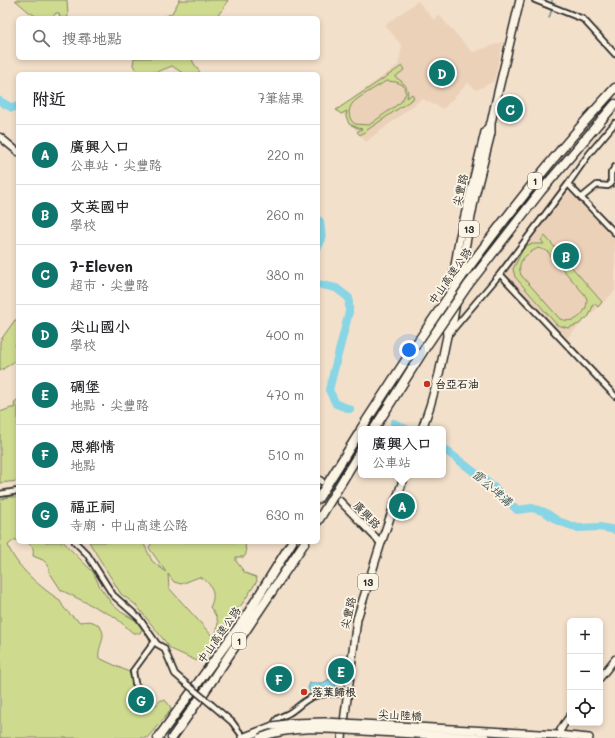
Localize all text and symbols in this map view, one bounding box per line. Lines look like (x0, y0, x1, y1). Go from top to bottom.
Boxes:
search box (16, 16, 320, 60)
icon: search (30, 27, 52, 49)
text: 搜尋地點 (62, 28, 122, 48)
pin: D (429, 58, 455, 88)
text: 附近 (32, 87, 66, 109)
text: 7筆結果 (258, 89, 304, 106)
pin: C (497, 94, 523, 124)
text: 廣興入口 (70, 136, 130, 156)
text: A (40, 146, 50, 163)
text: 220 m (267, 146, 304, 163)
text: 公車站 · 尖豐路 (70, 156, 162, 173)
street label: 尖豐路 (448, 172, 471, 208)
road number: 1 (528, 173, 542, 189)
text: 文英國中 (70, 196, 130, 216)
text: B (41, 206, 49, 223)
text: 260 m (266, 206, 304, 223)
text: 學校 (70, 216, 96, 233)
road number: 13 (459, 221, 479, 237)
pin: B (553, 241, 579, 271)
street label: 中山高速公路 (425, 244, 475, 307)
text: 7-Eleven (70, 256, 133, 276)
text: C (40, 266, 50, 283)
text: 380 m (266, 266, 304, 283)
text: 超市 · 尖豐路 (70, 276, 149, 293)
text: 尖山國小 (70, 316, 130, 336)
text: D (40, 326, 50, 343)
text: 400 m (266, 326, 304, 343)
text: 學校 (70, 336, 96, 353)
your location (399, 340, 419, 360)
text: 碉堡 (70, 376, 100, 396)
place label: 台亞石油 (435, 376, 479, 391)
marker: 台亞石油 (422, 379, 432, 389)
text: E (41, 386, 49, 403)
text: 470 m (267, 386, 304, 403)
text: 地點 · 尖豐路 (70, 396, 149, 413)
popup (358, 426, 446, 478)
text: 廣興入口 (372, 433, 432, 453)
text: 思鄉情 (70, 436, 115, 456)
text: F (41, 446, 49, 463)
text: 510 m (268, 446, 304, 463)
text: 公車站 (372, 453, 411, 470)
text: 地點 (70, 456, 96, 473)
water label: 雷公埤溝 (469, 465, 517, 510)
pin: A (389, 491, 415, 521)
text: 福正祠 (70, 496, 115, 516)
street label: 廣興路 (351, 498, 384, 532)
text: G (40, 506, 50, 523)
text: 630 m (266, 506, 304, 523)
text: 寺廟 · 中山高速公路 (70, 516, 188, 533)
road number: 13 (358, 574, 378, 590)
street label: 尖豐路 (336, 595, 359, 631)
street label: 中山高速公路 (194, 603, 244, 666)
map controls (567, 618, 603, 726)
button: + (567, 618, 603, 654)
road number: 1 (232, 633, 246, 649)
button: − (567, 654, 603, 690)
pin: E (328, 656, 354, 686)
pin: F (266, 664, 292, 694)
place label: 落葉歸根 (312, 684, 356, 699)
pin: G (128, 685, 154, 715)
marker: 落葉歸根 (299, 687, 309, 697)
button: locate (567, 690, 603, 726)
street label: 尖山陸橋 (378, 706, 422, 723)

